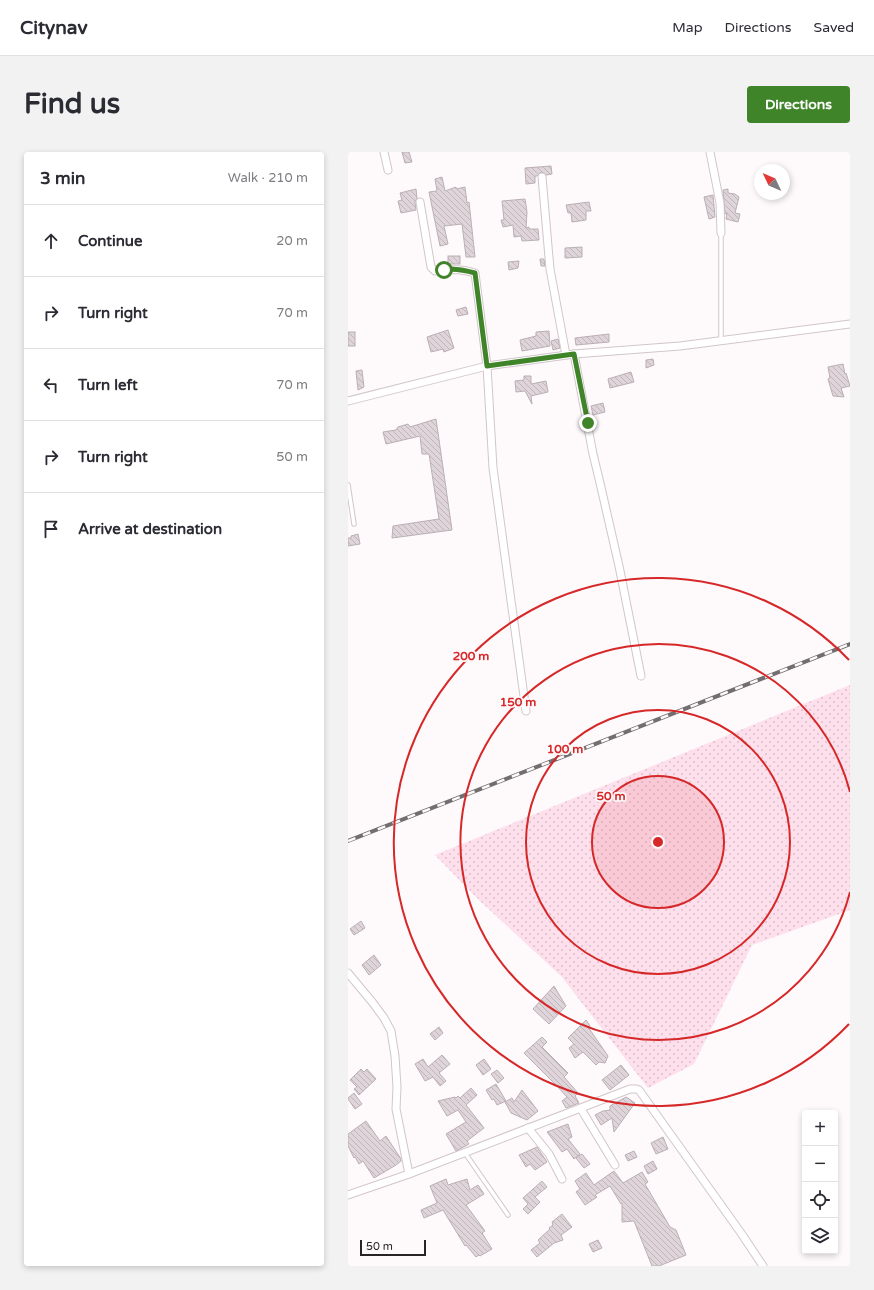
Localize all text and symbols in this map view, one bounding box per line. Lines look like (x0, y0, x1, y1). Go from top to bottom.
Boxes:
text: Citynav (20, 17, 87, 39)
text: Map (672, 19, 703, 36)
text: Directions (725, 19, 792, 36)
text: Saved (814, 19, 854, 36)
button: Directions (747, 86, 850, 123)
text: Find us (24, 87, 120, 121)
north arrow (754, 164, 790, 200)
text: 3 min (40, 168, 85, 189)
text: Walk · 210 m (228, 170, 308, 186)
icon: ahead (40, 230, 62, 252)
text: Continue (78, 232, 142, 250)
text: 20 m (276, 233, 308, 249)
route start (435, 261, 453, 279)
icon: right (40, 302, 62, 324)
text: Turn right (78, 304, 148, 322)
text: 70 m (276, 305, 308, 321)
icon: left (40, 374, 62, 396)
text: Turn left (78, 376, 138, 394)
text: 70 m (276, 377, 308, 393)
route end (579, 414, 597, 432)
icon: right (40, 446, 62, 468)
text: Turn right (78, 448, 148, 466)
text: 50 m (276, 449, 308, 465)
icon: arrive (40, 518, 62, 540)
text: Arrive at destination (78, 520, 222, 538)
text: 200 m (453, 649, 489, 663)
text: 150 m (500, 695, 536, 709)
text: 100 m (547, 742, 583, 756)
text: 50 m (596, 789, 626, 803)
centre of rings (651, 835, 665, 849)
map controls (802, 1110, 838, 1254)
button: + (802, 1110, 838, 1146)
button: − (802, 1146, 838, 1182)
button: locate (802, 1182, 838, 1218)
button: layers (802, 1218, 838, 1254)
scale bar (360, 1238, 426, 1257)
text: 50 m (366, 1240, 393, 1253)

